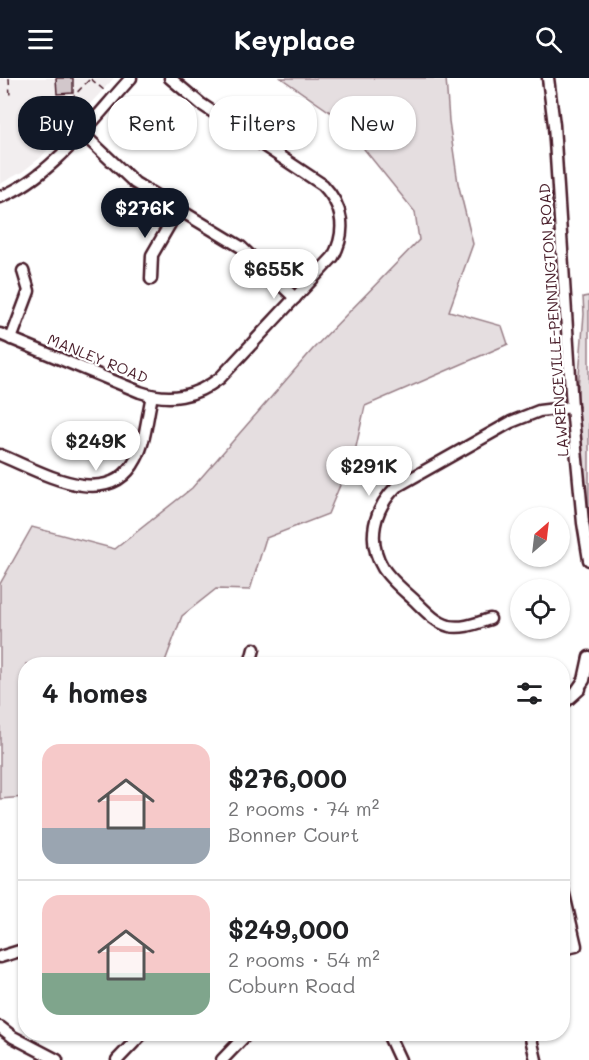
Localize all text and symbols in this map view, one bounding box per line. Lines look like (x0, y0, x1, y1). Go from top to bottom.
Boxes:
text: Keyplace (234, 22, 355, 57)
icon: menu (24, 23, 57, 56)
icon: search (532, 23, 565, 56)
chip: Buy (18, 96, 96, 150)
chip: Rent (108, 96, 197, 150)
chip: Filters (209, 96, 317, 150)
chip: New (329, 96, 416, 150)
street label: LAWRENCEVILLE-PENNINGTON ROAD (533, 183, 573, 457)
pin: $276K (103, 188, 187, 239)
text: $276K (115, 194, 175, 220)
pin: $655K (232, 249, 316, 300)
text: $655K (244, 255, 304, 281)
street label: MANLEY ROAD (45, 329, 151, 387)
pin: $249K (54, 421, 138, 472)
text: $249K (65, 427, 127, 453)
pin: $291K (327, 446, 411, 497)
text: $291K (340, 452, 398, 478)
north arrow (510, 507, 570, 567)
map controls (510, 507, 570, 639)
button: locate (510, 579, 570, 639)
text: 4 homes (42, 676, 148, 710)
icon: filters (513, 677, 546, 710)
text: $276,000 (228, 761, 347, 795)
icon: home (90, 768, 162, 840)
text: 2 rooms · 74 m² (228, 795, 379, 821)
text: Bonner Court (228, 821, 359, 847)
text: $249,000 (228, 912, 349, 946)
icon: home (90, 919, 162, 991)
text: 2 rooms · 54 m² (228, 946, 380, 972)
text: Coburn Road (228, 972, 355, 998)

